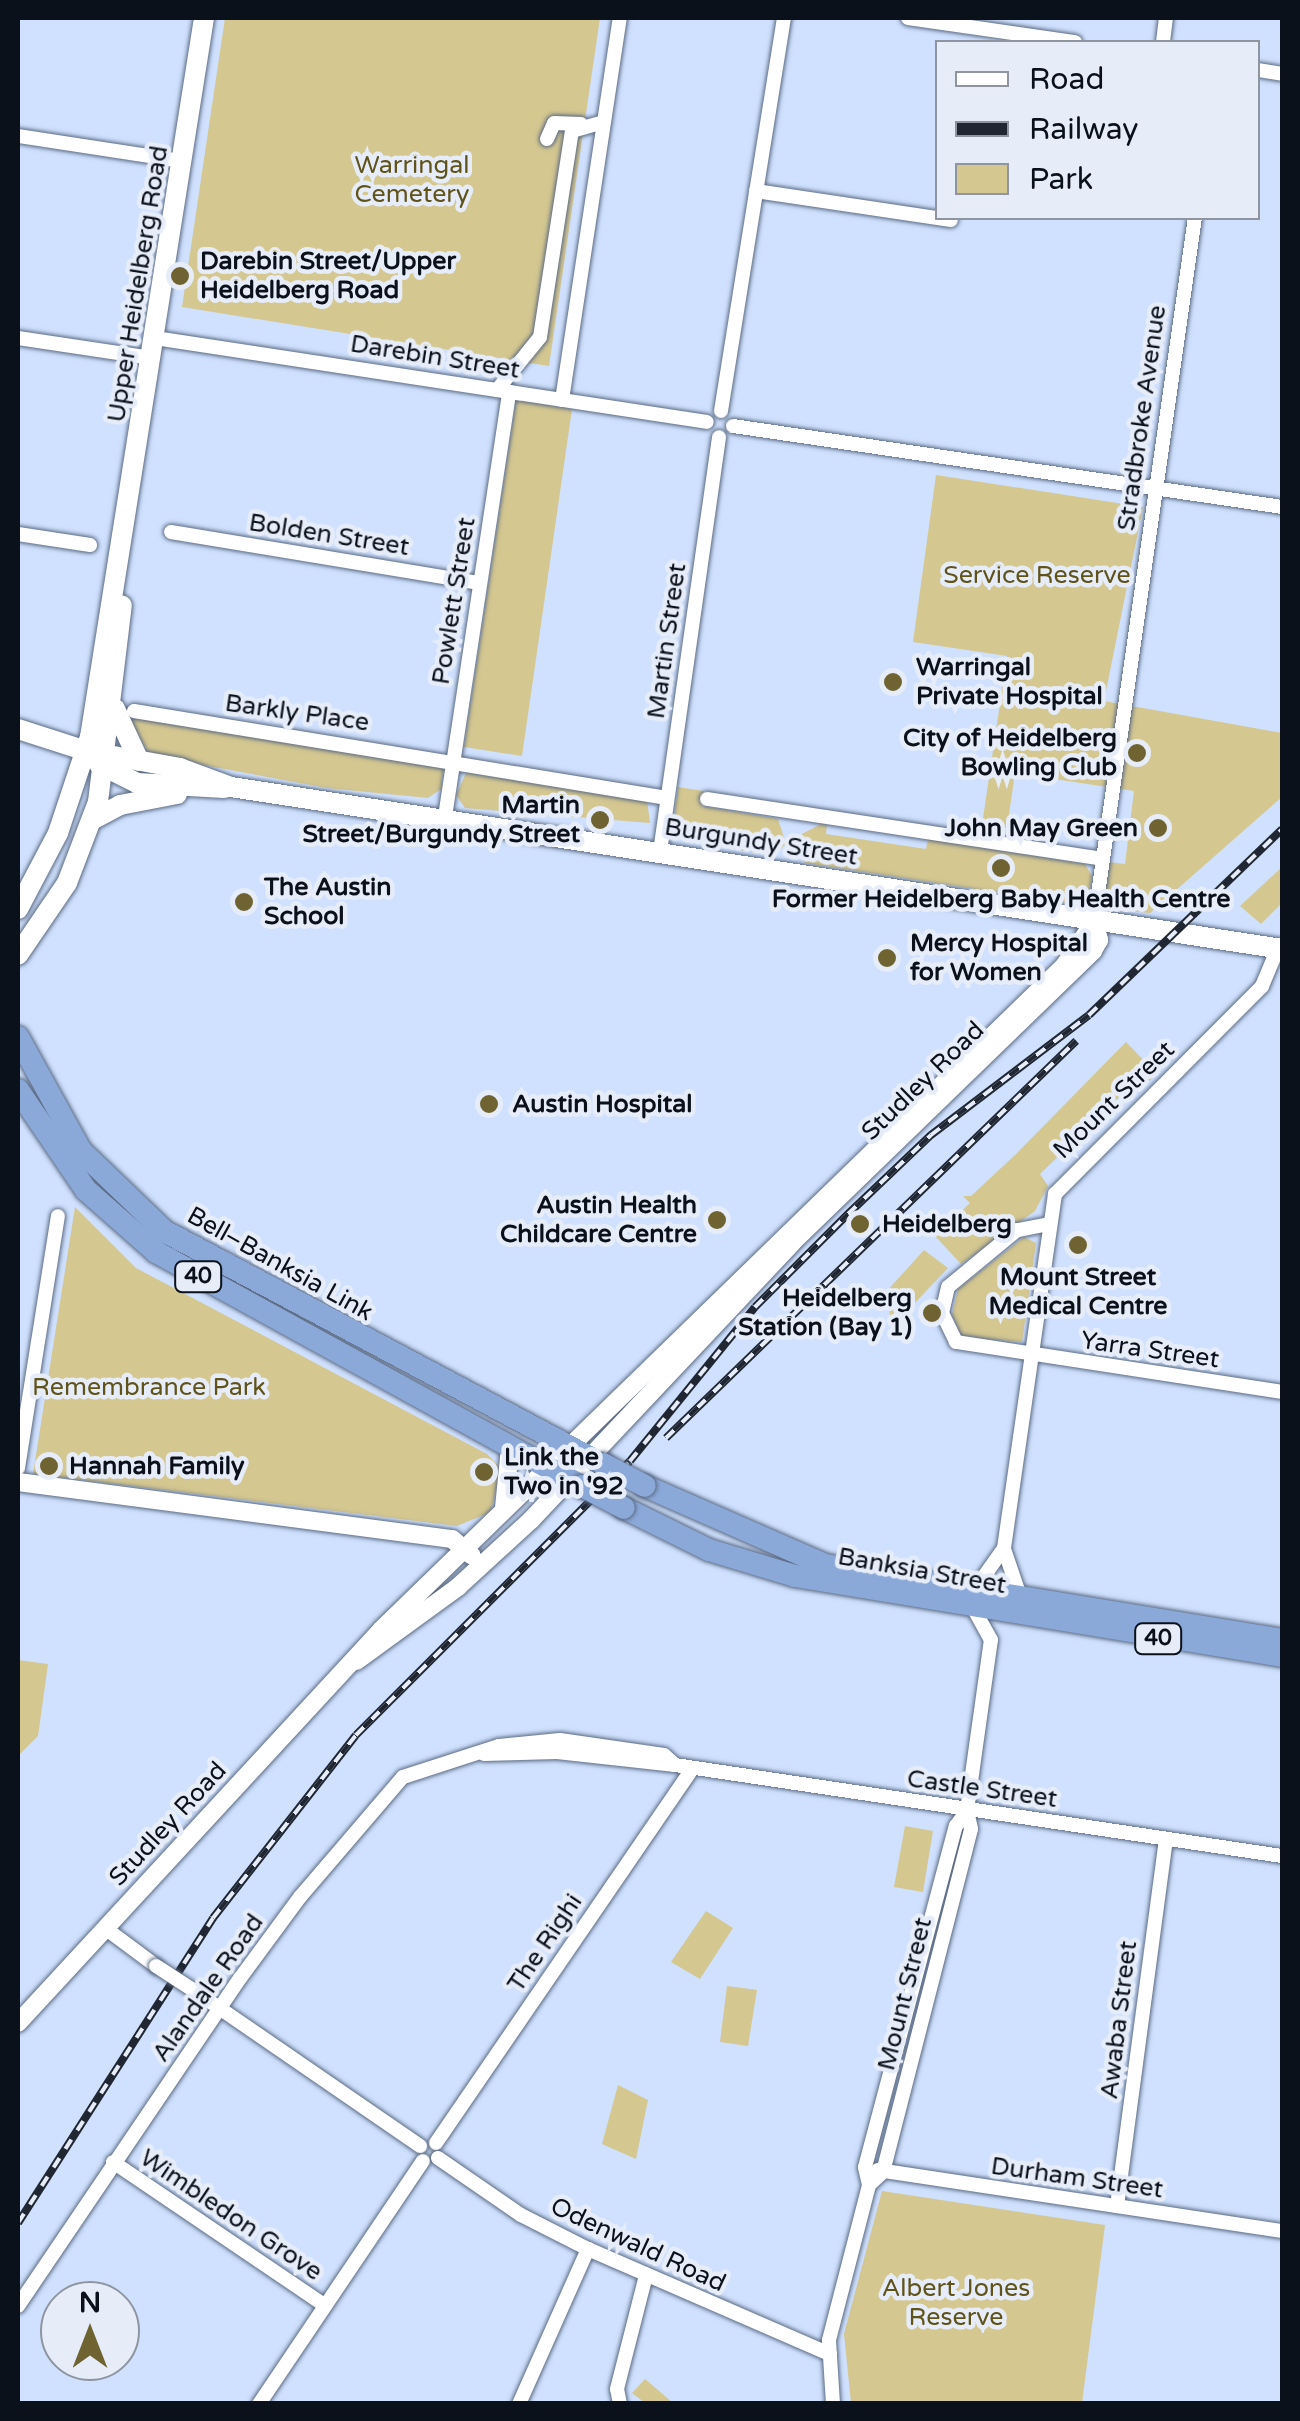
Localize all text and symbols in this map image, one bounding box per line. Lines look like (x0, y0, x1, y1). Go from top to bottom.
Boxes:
legend (935, 40, 1260, 220)
text: Road (1029, 61, 1104, 98)
text: Railway (1029, 111, 1138, 148)
street label: Upper Heidelberg Road (101, 144, 175, 424)
park label: Warringal Cemetery (355, 151, 469, 210)
text: Park (1029, 161, 1093, 198)
place label: Darebin Street/Upper Heidelberg Road (200, 247, 456, 306)
marker: Darebin Street/Upper Heidelberg Road (169, 265, 191, 287)
street label: Stradbroke Avenue (1111, 303, 1173, 533)
street label: Darebin Street (348, 329, 522, 385)
street label: Bolden Street (247, 508, 411, 562)
street label: Powlett Street (426, 515, 482, 687)
park label: Service Reserve (943, 560, 1131, 590)
street label: Martin Street (641, 561, 693, 721)
place label: Warringal Private Hospital (916, 653, 1103, 712)
marker: Warringal Private Hospital (880, 669, 906, 695)
street label: Barkly Place (223, 688, 371, 738)
place label: City of Heidelberg Bowling Club (903, 724, 1117, 783)
marker: City of Heidelberg Bowling Club (1126, 742, 1148, 764)
place label: Martin Street/Burgundy Street (303, 791, 580, 850)
marker: Martin Street/Burgundy Street (589, 809, 611, 831)
street label: Burgundy Street (662, 812, 860, 872)
place label: John May Green (945, 813, 1138, 843)
marker: John May Green (1147, 817, 1169, 839)
marker: Former Heidelberg Baby Health Centre (990, 857, 1012, 879)
place label: The Austin School (264, 873, 391, 932)
place label: Former Heidelberg Baby Health Centre (772, 884, 1230, 914)
marker: The Austin School (233, 891, 255, 913)
place label: Mercy Hospital for Women (910, 929, 1088, 988)
marker: Mercy Hospital for Women (874, 945, 900, 971)
street label: Studley Road (856, 1015, 990, 1147)
street label: Mount Street (1047, 1035, 1181, 1165)
place label: Austin Hospital (512, 1089, 692, 1119)
marker: Austin Hospital (476, 1091, 502, 1117)
place label: Austin Health Childcare Centre (500, 1191, 697, 1250)
street label: Bell–Banksia Link (182, 1201, 378, 1327)
marker: Austin Health Childcare Centre (706, 1209, 728, 1231)
place label: Heidelberg (882, 1209, 1012, 1239)
marker: Heidelberg (847, 1211, 873, 1237)
marker: Mount Street Medical Centre (1065, 1232, 1091, 1258)
road number: 40 (173, 1260, 223, 1294)
place label: Mount Street Medical Centre (989, 1263, 1167, 1322)
place label: Heidelberg Station (Bay 1) (738, 1284, 912, 1343)
marker: Heidelberg Station (Bay 1) (921, 1302, 943, 1324)
street label: Yarra Street (1079, 1325, 1221, 1375)
park label: Remembrance Park (32, 1372, 266, 1402)
place label: Link the Two in '92 (504, 1443, 624, 1502)
place label: Hannah Family (69, 1451, 244, 1481)
marker: Hannah Family (38, 1455, 60, 1477)
marker: Link the Two in '92 (473, 1461, 495, 1483)
street label: Banksia Street (836, 1541, 1008, 1601)
road number: 40 (1133, 1622, 1183, 1656)
street label: Studley Road (103, 1756, 233, 1892)
street label: Castle Street (905, 1764, 1059, 1814)
street label: The Righi (501, 1888, 589, 1998)
street label: Alandale Road (146, 1908, 270, 2068)
street label: Mount Street (871, 1914, 939, 2074)
street label: Awaba Street (1094, 1939, 1144, 2101)
street label: Wimbledon Grove (134, 2143, 328, 2287)
street label: Durham Street (989, 2151, 1165, 2205)
street label: Odenwald Road (546, 2191, 730, 2299)
park label: Albert Jones Reserve (882, 2274, 1030, 2333)
north arrow (40, 2281, 140, 2381)
text: N (79, 2286, 101, 2320)

